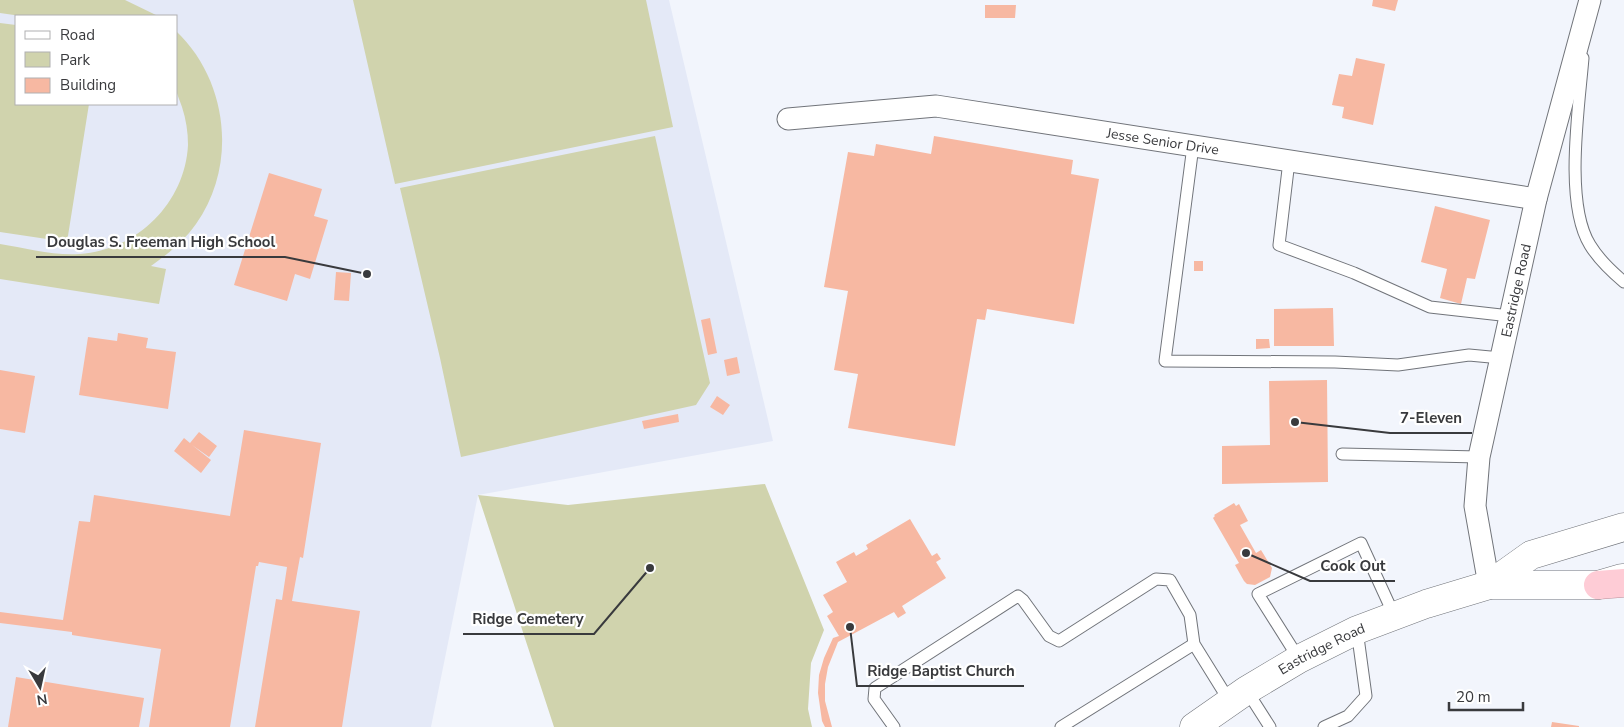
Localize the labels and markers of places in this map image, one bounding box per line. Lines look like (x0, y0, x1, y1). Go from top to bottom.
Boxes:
callout: Douglas S. Freeman High School (36, 227, 285, 257)
callout: 7-Eleven (1390, 403, 1472, 433)
callout: Cook Out (1310, 551, 1395, 581)
callout: Ridge Cemetery (463, 604, 594, 634)
callout: Ridge Baptist Church (857, 656, 1024, 686)

